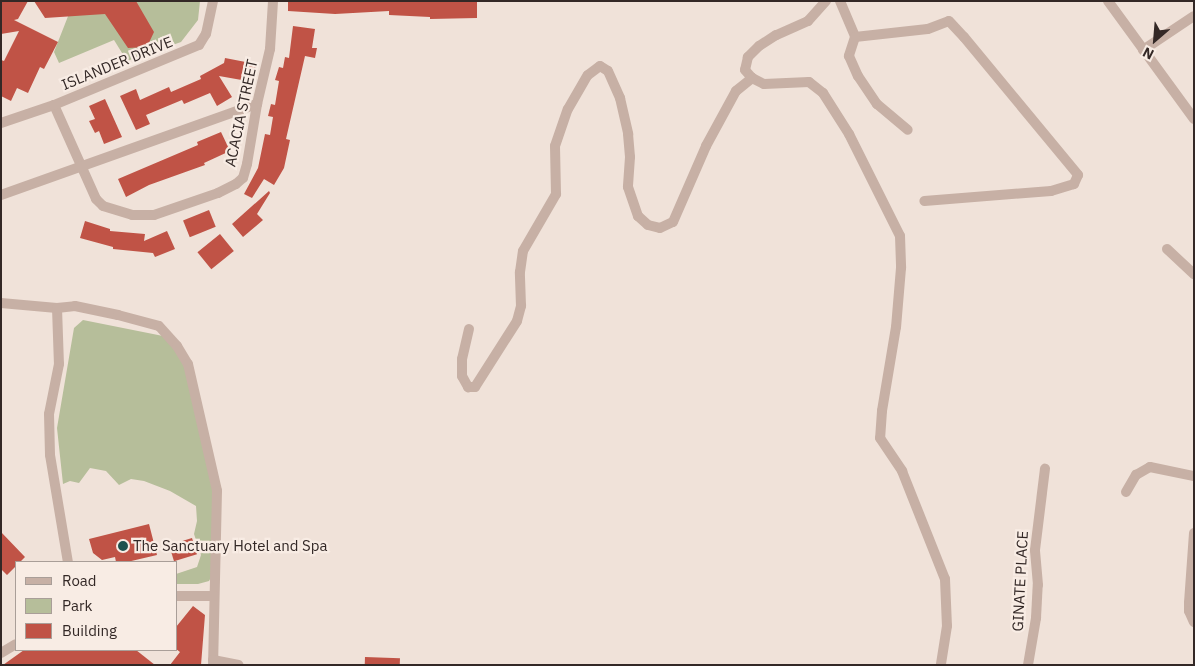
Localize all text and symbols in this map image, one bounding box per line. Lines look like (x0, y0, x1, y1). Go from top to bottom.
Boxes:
north arrow (1130, 15, 1180, 65)
street label: ISLANDER DRIVE (59, 33, 175, 93)
text: N (1140, 43, 1157, 64)
street label: ACACIA STREET (221, 58, 261, 168)
street label: GINATE PLACE (1008, 530, 1032, 632)
place label: The Sanctuary Hotel and Spa (133, 537, 327, 555)
marker: The Sanctuary Hotel and Spa (117, 540, 129, 552)
legend (15, 561, 178, 651)
text: Road (62, 571, 97, 590)
text: Park (62, 596, 92, 615)
text: Building (62, 621, 117, 640)

